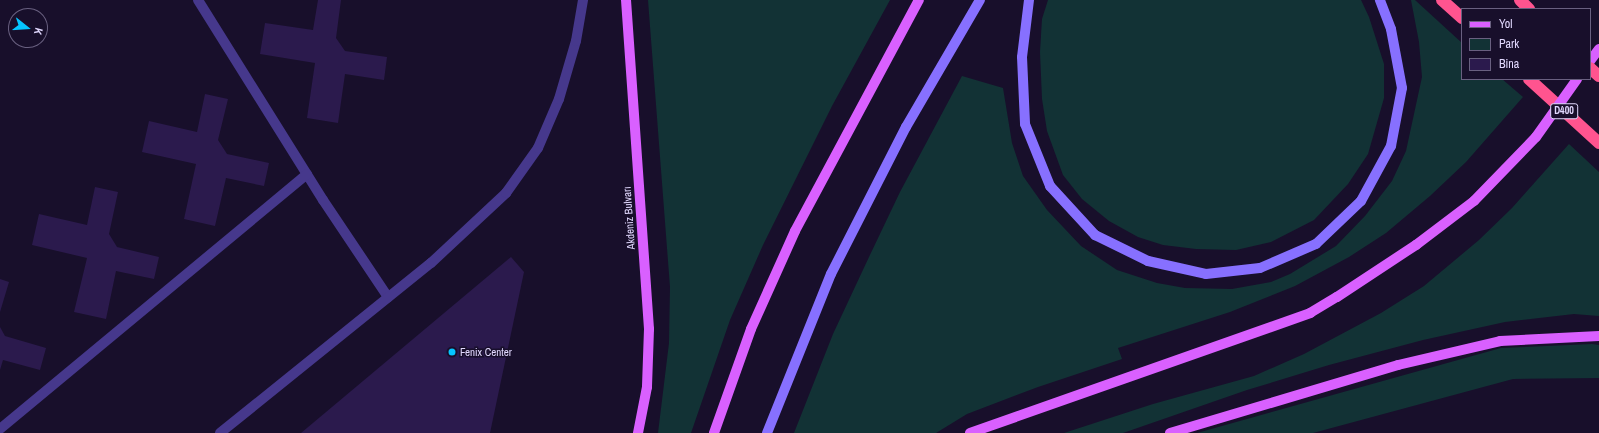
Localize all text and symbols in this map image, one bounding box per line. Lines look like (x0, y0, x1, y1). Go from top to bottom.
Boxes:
north arrow (8, 8, 48, 48)
legend (1461, 8, 1591, 80)
text: Yol (1499, 16, 1512, 32)
text: K (31, 26, 46, 36)
text: Park (1499, 36, 1519, 52)
text: Bina (1499, 56, 1519, 72)
road number: D400 (1550, 103, 1578, 119)
street label: Akdeniz Bulvarı (620, 186, 638, 250)
place label: Fenix Center (460, 345, 512, 359)
marker: Fenix Center (447, 347, 457, 357)

